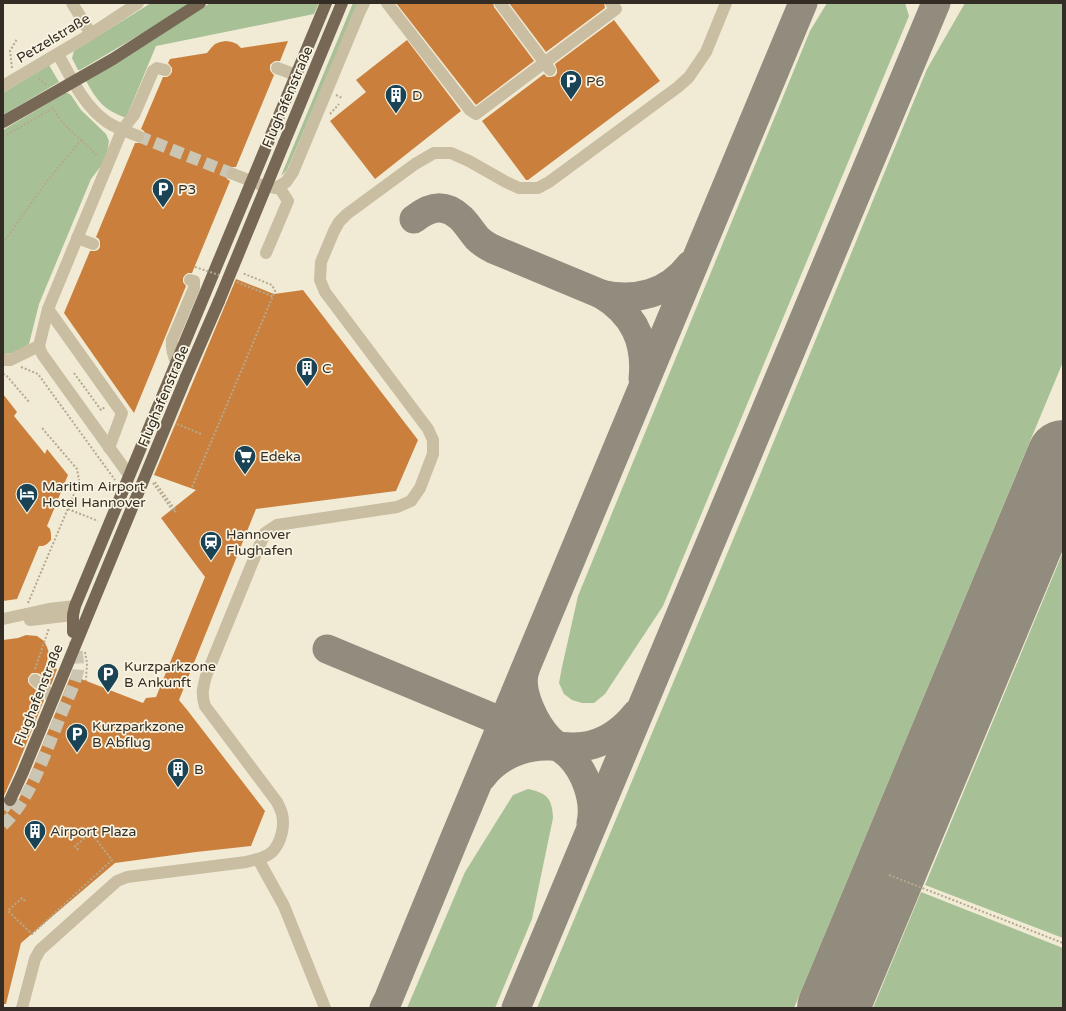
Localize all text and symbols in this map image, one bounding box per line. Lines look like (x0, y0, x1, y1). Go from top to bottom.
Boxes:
street label: Petzelstraße (14, 10, 93, 67)
street label: Flughafenstraße (258, 44, 317, 150)
parking icon: P6 (558, 68, 584, 101)
place label: P6 (586, 73, 604, 90)
building icon: D (383, 82, 409, 115)
place label: D (412, 87, 423, 104)
parking icon: P3 (150, 176, 176, 209)
place label: P3 (178, 181, 196, 198)
street label: Flughafenstraße (134, 343, 193, 449)
building icon: C (294, 355, 320, 388)
place label: C (322, 360, 332, 377)
supermarket icon: Edeka (232, 443, 258, 476)
place label: Edeka (260, 448, 301, 465)
place label: Maritim Airport Hotel Hannover (42, 478, 146, 511)
hotel icon: Maritim Airport Hotel Hannover (14, 481, 40, 514)
place label: Hannover Flughafen (226, 526, 293, 559)
station icon: Hannover Flughafen (198, 529, 224, 562)
street label: Flughafenstraße (10, 642, 67, 749)
place label: Kurzparkzone B Ankunft (124, 658, 216, 691)
parking icon: Kurzparkzone B Ankunft (95, 661, 121, 694)
place label: Kurzparkzone B Abflug (92, 718, 184, 751)
parking icon: Kurzparkzone B Abflug (64, 721, 90, 754)
building icon: B (165, 756, 191, 789)
place label: B (194, 761, 204, 778)
building icon: Airport Plaza (22, 818, 48, 851)
place label: Airport Plaza (50, 823, 136, 840)

